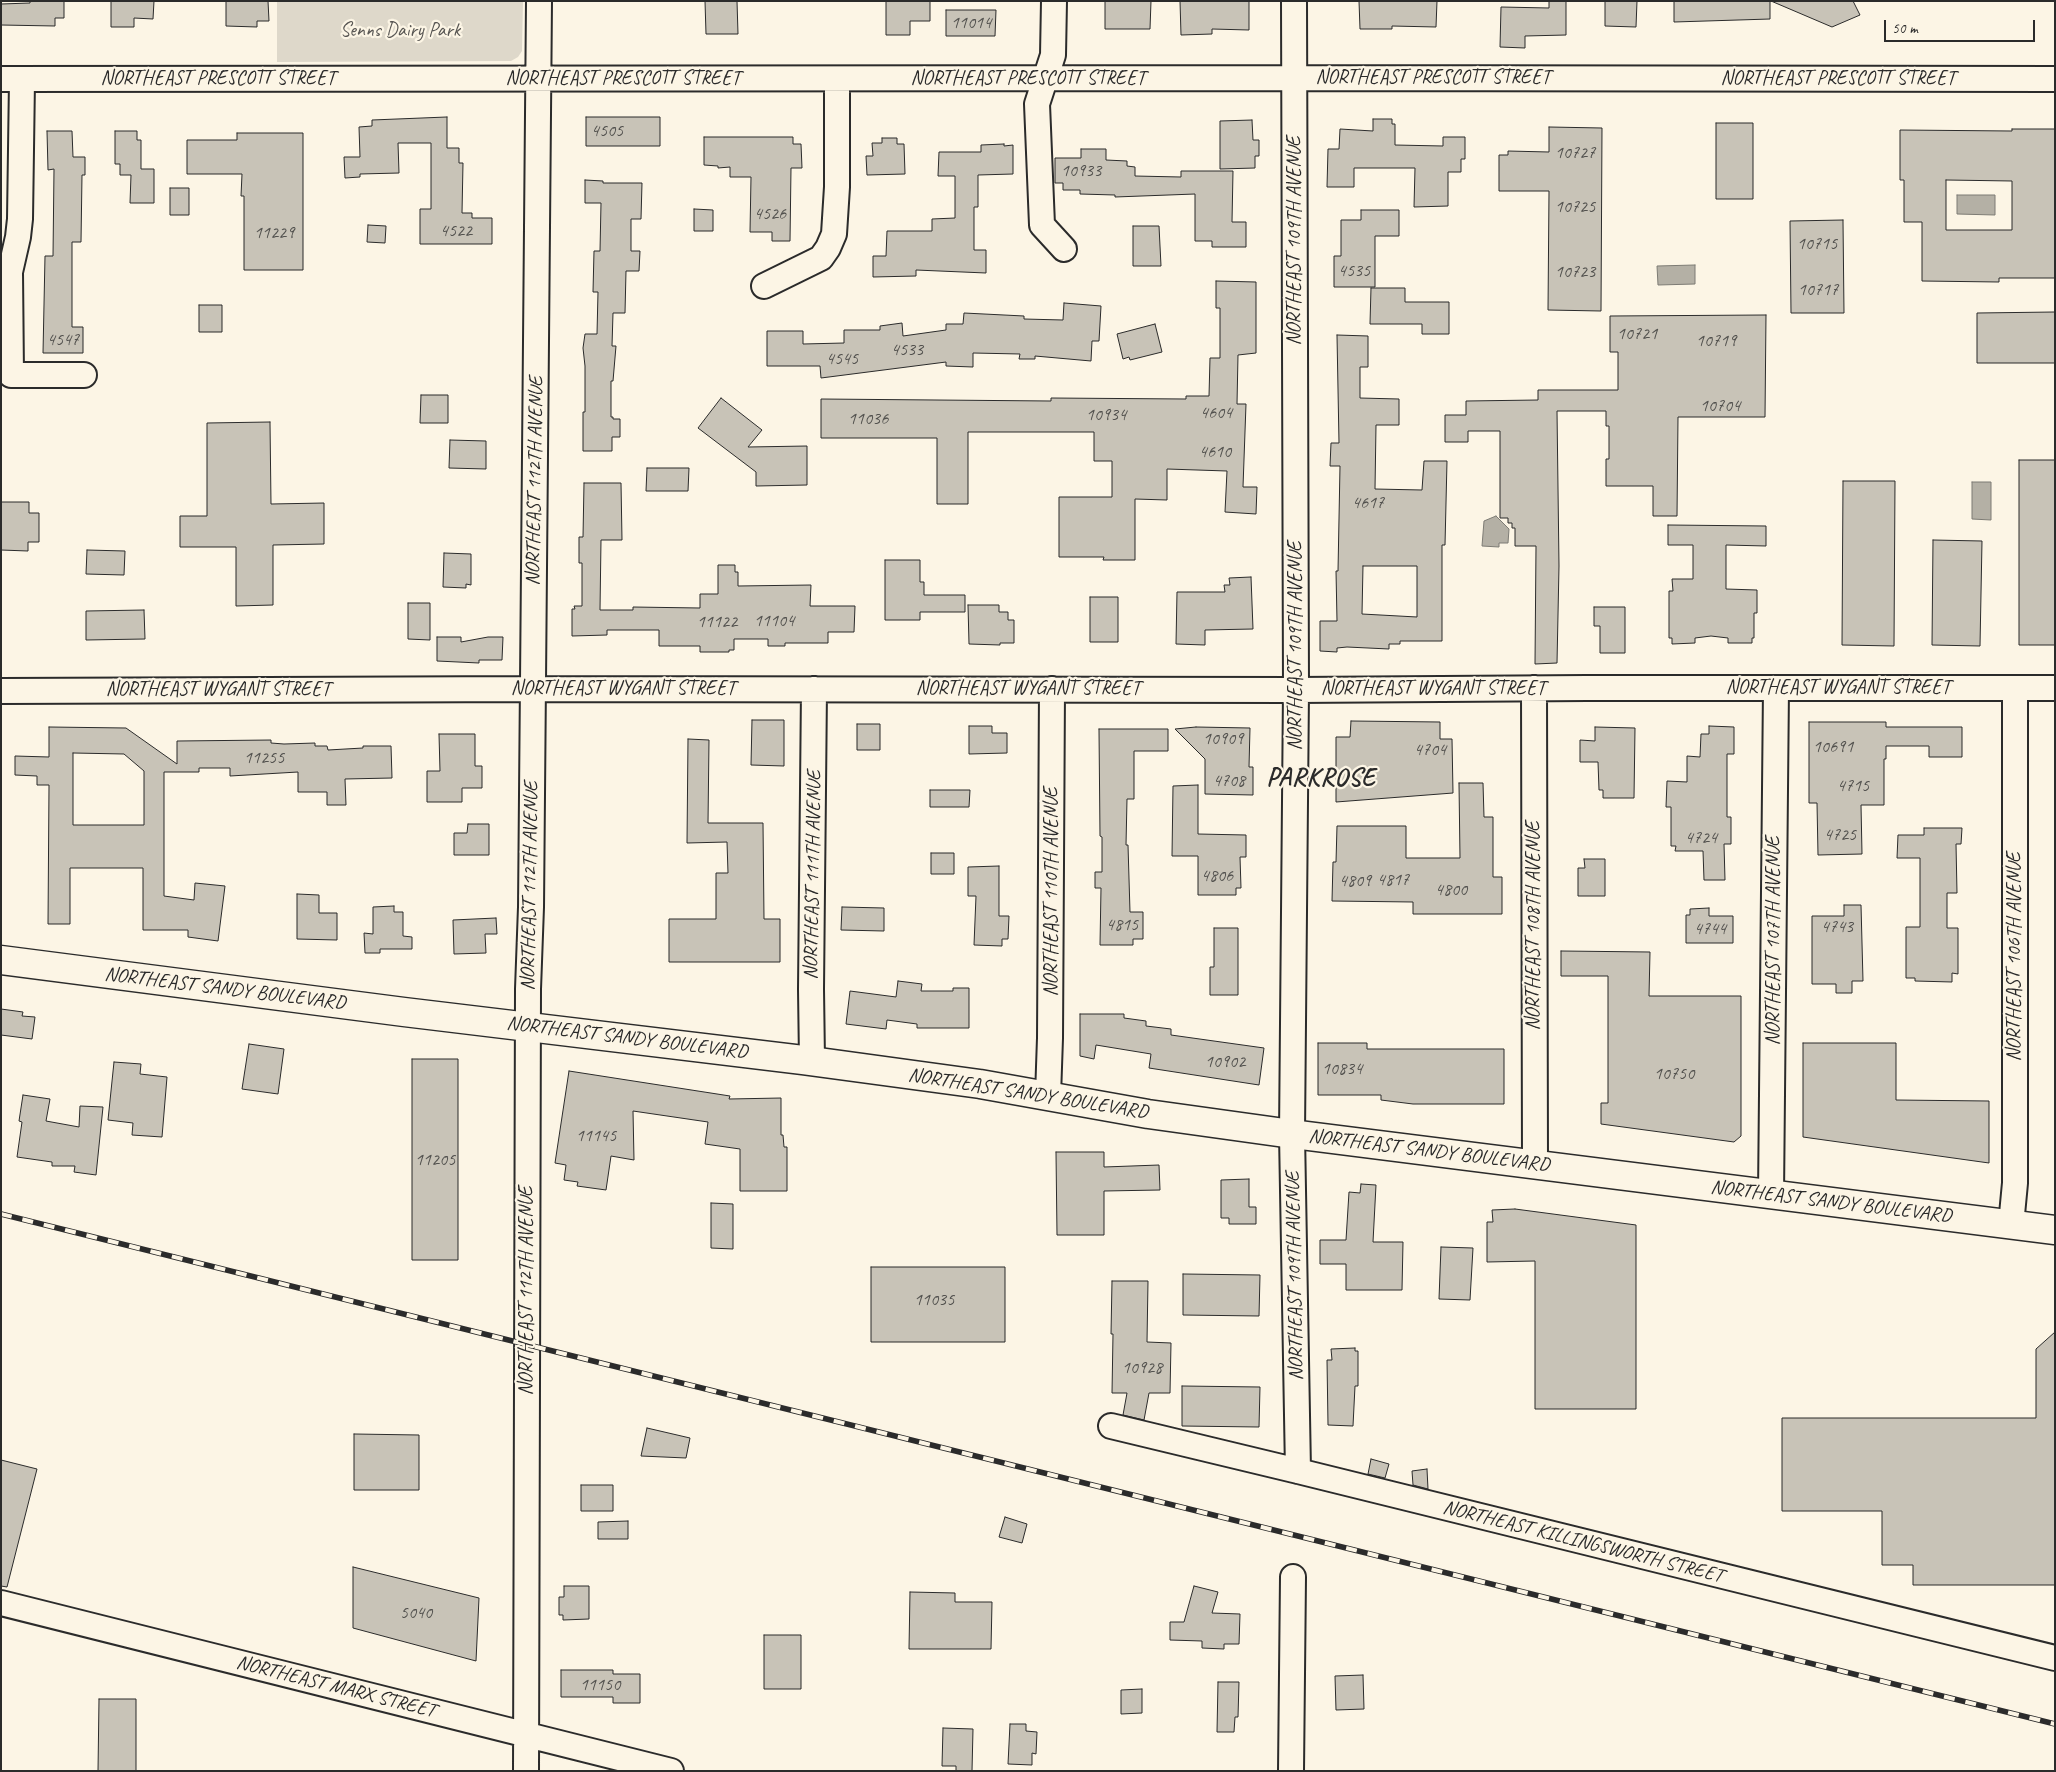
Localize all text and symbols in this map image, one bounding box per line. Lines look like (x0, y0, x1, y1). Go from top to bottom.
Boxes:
scale bar (1886, 10, 2037, 42)
house number: 11014 (951, 12, 991, 34)
park label: Senns Dairy Park (340, 19, 460, 43)
text: 50 m (1892, 19, 1918, 38)
street label: NORTHEAST PRESCOTT STREET (1316, 66, 1550, 90)
street label: NORTHEAST PRESCOTT STREET (101, 67, 335, 91)
street label: NORTHEAST PRESCOTT STREET (506, 67, 740, 91)
street label: NORTHEAST PRESCOTT STREET (911, 67, 1145, 91)
street label: NORTHEAST PRESCOTT STREET (1721, 67, 1955, 91)
house number: 4505 (591, 120, 623, 142)
street label: NORTHEAST 109TH AVENUE (1283, 136, 1307, 346)
house number: 10727 (1555, 142, 1595, 164)
house number: 10933 (1061, 160, 1101, 182)
house number: 10725 (1555, 196, 1595, 218)
house number: 4526 (754, 203, 786, 225)
house number: 4522 (440, 220, 472, 242)
house number: 11229 (254, 222, 294, 244)
house number: 10715 (1797, 233, 1837, 255)
house number: 4535 (1338, 260, 1370, 282)
house number: 10723 (1555, 261, 1595, 283)
house number: 10717 (1798, 279, 1838, 301)
house number: 10721 (1617, 323, 1657, 345)
house number: 4547 (47, 329, 79, 351)
house number: 10719 (1696, 330, 1736, 352)
house number: 4533 (891, 339, 923, 361)
house number: 4545 (826, 348, 858, 370)
street label: NORTHEAST 112TH AVENUE (521, 376, 549, 586)
house number: 10704 (1700, 395, 1740, 417)
house number: 4604 (1200, 402, 1232, 424)
house number: 10934 (1086, 404, 1126, 426)
house number: 11036 (848, 408, 888, 430)
house number: 4610 (1199, 441, 1231, 463)
house number: 4617 (1352, 492, 1384, 514)
street label: NORTHEAST 109TH AVENUE (1284, 541, 1308, 751)
house number: 11104 (754, 610, 794, 632)
house number: 11122 (697, 611, 737, 633)
street label: NORTHEAST WYGANT STREET (1726, 676, 1950, 700)
street label: NORTHEAST WYGANT STREET (511, 677, 735, 701)
street label: NORTHEAST WYGANT STREET (916, 677, 1140, 701)
street label: NORTHEAST WYGANT STREET (1321, 677, 1545, 701)
street label: NORTHEAST WYGANT STREET (106, 678, 330, 702)
house number: 10909 (1203, 728, 1243, 750)
house number: 10691 (1813, 736, 1853, 758)
house number: 4704 (1414, 739, 1446, 761)
house number: 11255 (244, 747, 284, 769)
district label: PARKROSE (1267, 763, 1375, 793)
street label: NORTHEAST 111TH AVENUE (799, 770, 827, 980)
house number: 4708 (1213, 770, 1245, 792)
house number: 4715 (1837, 775, 1869, 797)
street label: NORTHEAST 112TH AVENUE (516, 781, 544, 991)
street label: NORTHEAST 110TH AVENUE (1040, 787, 1064, 997)
street label: NORTHEAST 108TH AVENUE (1522, 821, 1546, 1031)
house number: 4725 (1824, 824, 1856, 846)
house number: 4724 (1685, 827, 1717, 849)
street label: NORTHEAST 107TH AVENUE (1762, 836, 1786, 1046)
street label: NORTHEAST 106TH AVENUE (2003, 852, 2027, 1062)
house number: 4806 (1201, 865, 1233, 887)
house number: 4817 (1377, 869, 1409, 891)
house number: 4809 (1339, 870, 1371, 892)
house number: 4800 (1435, 879, 1467, 901)
house number: 4815 (1106, 914, 1138, 936)
house number: 4743 (1821, 916, 1853, 938)
house number: 4744 (1694, 918, 1726, 940)
street label: NORTHEAST SANDY BOULEVARD (103, 962, 347, 1016)
street label: NORTHEAST SANDY BOULEVARD (505, 1011, 749, 1065)
house number: 10902 (1205, 1051, 1245, 1073)
house number: 10834 (1322, 1058, 1362, 1080)
street label: NORTHEAST SANDY BOULEVARD (906, 1063, 1150, 1125)
house number: 10750 (1654, 1063, 1694, 1085)
street label: NORTHEAST SANDY BOULEVARD (1307, 1124, 1551, 1178)
house number: 11145 (576, 1125, 616, 1147)
house number: 11205 (415, 1149, 455, 1171)
street label: NORTHEAST 109TH AVENUE (1281, 1171, 1309, 1381)
street label: NORTHEAST SANDY BOULEVARD (1709, 1175, 1953, 1229)
street label: NORTHEAST 112TH AVENUE (515, 1186, 539, 1396)
house number: 11035 (914, 1289, 954, 1311)
house number: 10928 (1122, 1357, 1162, 1379)
street label: NORTHEAST KILLINGSWORTH STREET (1440, 1496, 1726, 1588)
house number: 5040 (400, 1602, 432, 1624)
street label: NORTHEAST MARX STREET (234, 1651, 438, 1723)
house number: 11150 (580, 1674, 620, 1696)

